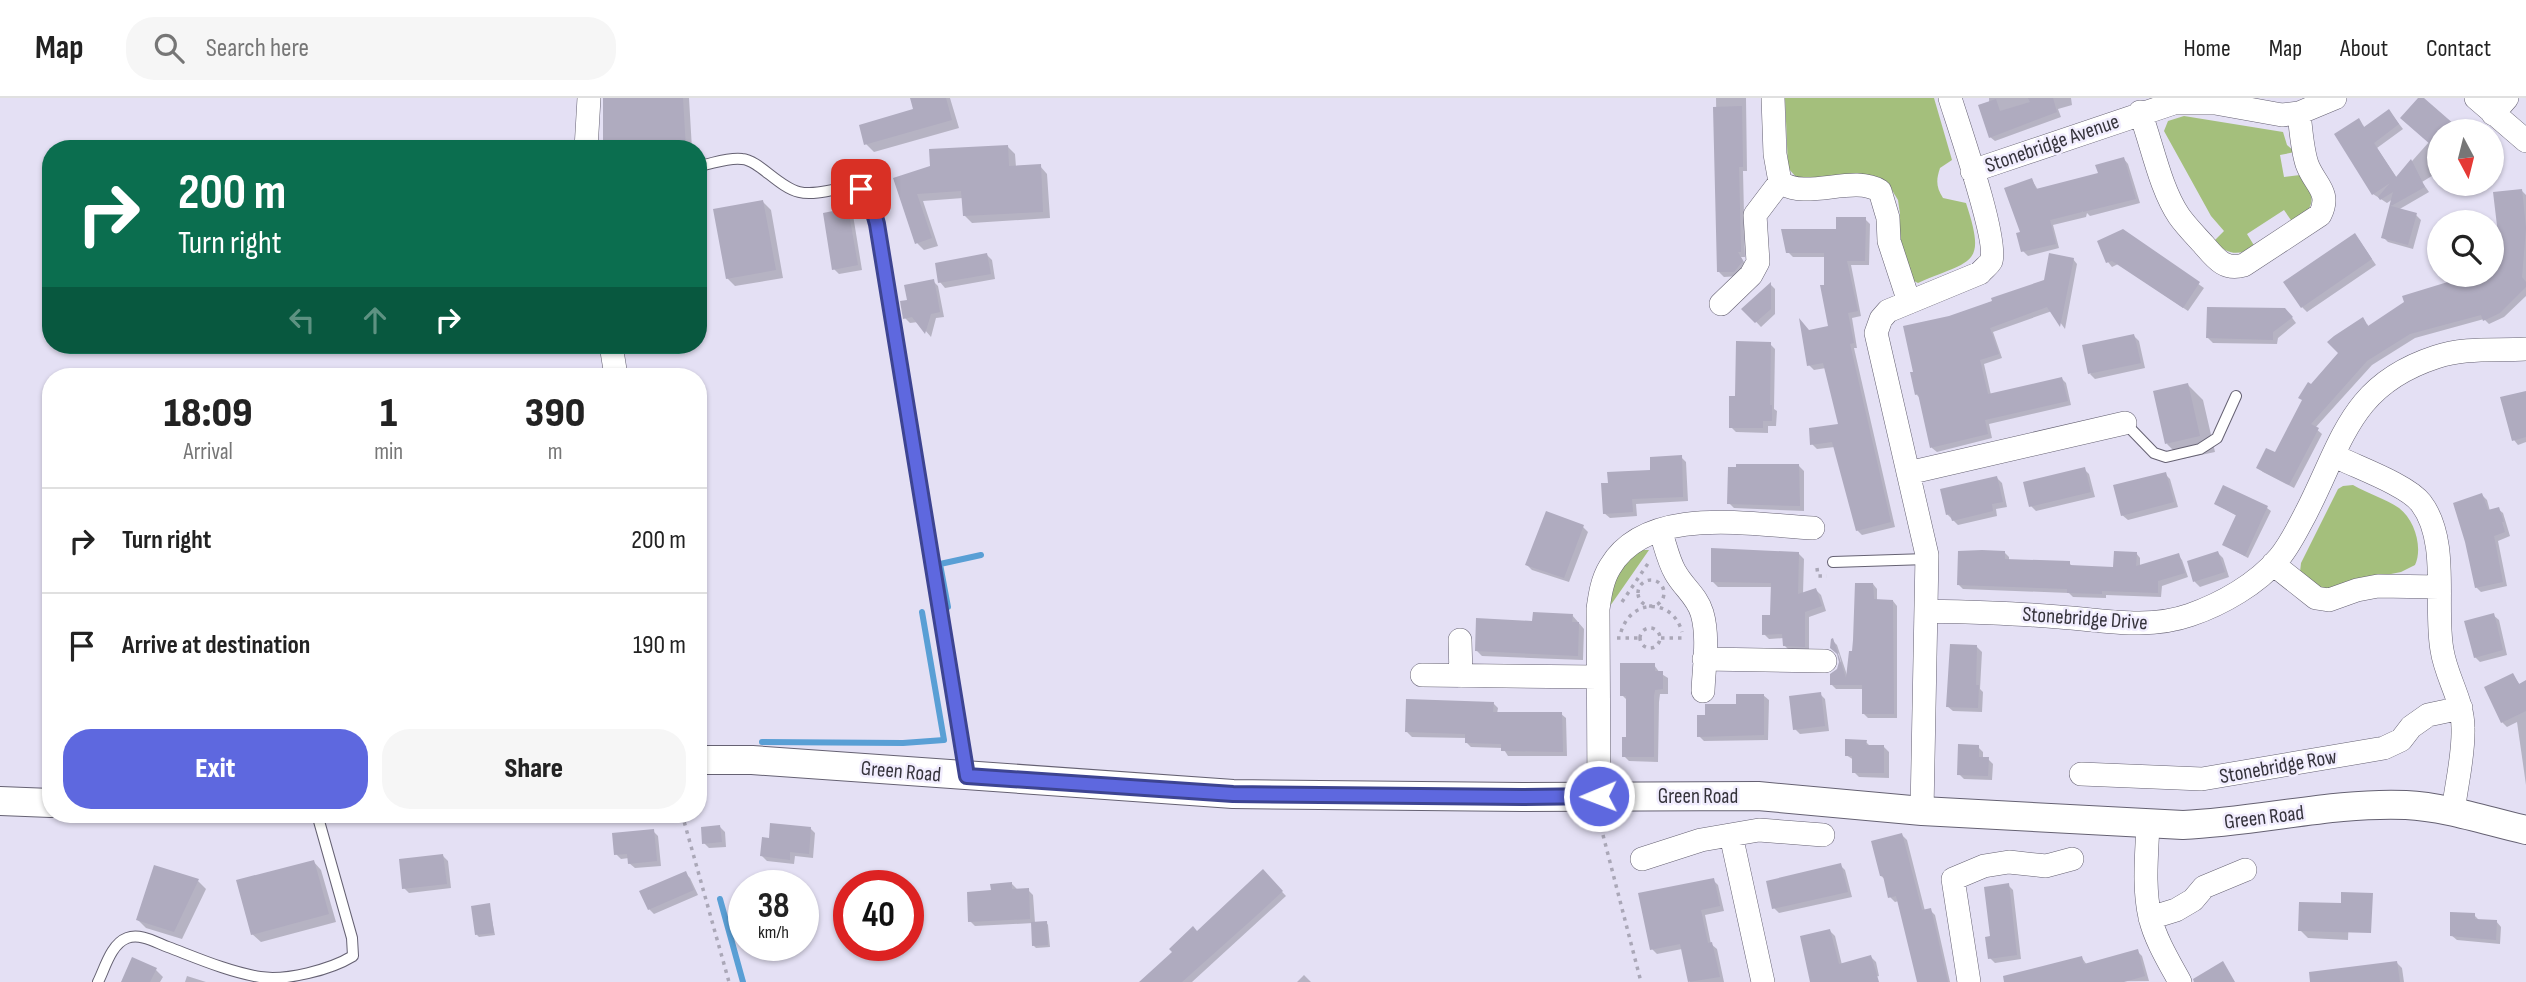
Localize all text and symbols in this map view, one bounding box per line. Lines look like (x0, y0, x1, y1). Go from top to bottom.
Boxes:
search box (126, 17, 616, 80)
text: Map (35, 28, 84, 68)
icon: search (150, 29, 188, 67)
text: Search here (206, 33, 309, 64)
text: Home (2183, 34, 2231, 63)
text: Map (2269, 34, 2302, 63)
text: About (2340, 34, 2388, 63)
text: Contact (2426, 34, 2491, 63)
street label: Stonebridge Avenue (1982, 109, 2123, 178)
north arrow (2427, 119, 2504, 196)
map controls (2427, 119, 2504, 287)
pin (831, 159, 891, 219)
text: 200 m (178, 164, 286, 223)
icon: right (63, 168, 154, 259)
icon: arrive (842, 170, 880, 208)
button: search (2427, 210, 2504, 287)
text: Turn right (178, 224, 282, 263)
icon: left (283, 301, 321, 339)
icon: ahead (356, 301, 394, 339)
icon: right (429, 301, 467, 339)
text: 18:09 (164, 388, 253, 439)
text: 1 (380, 388, 397, 439)
text: 390 (525, 388, 585, 439)
text: Arrival (183, 438, 233, 466)
text: min (374, 438, 403, 466)
text: m (548, 438, 562, 466)
icon: right (63, 522, 101, 560)
text: Turn right (122, 525, 211, 556)
text: 200 m (631, 525, 686, 556)
street label: Stonebridge Drive (2021, 602, 2148, 635)
icon: arrive (63, 627, 101, 665)
text: Arrive at destination (122, 630, 310, 661)
text: 190 m (633, 630, 686, 661)
button: Exit (63, 729, 368, 809)
button: Share (382, 729, 686, 809)
street label: Stonebridge Row (2217, 744, 2339, 789)
street label: Green Road (860, 756, 942, 787)
position arrow (1562, 759, 1636, 833)
street label: Green Road (1658, 784, 1738, 809)
street label: Green Road (2223, 800, 2305, 835)
speed limit sign: 40 (833, 870, 924, 961)
text: 38 (757, 885, 790, 928)
text: km/h (758, 922, 789, 943)

